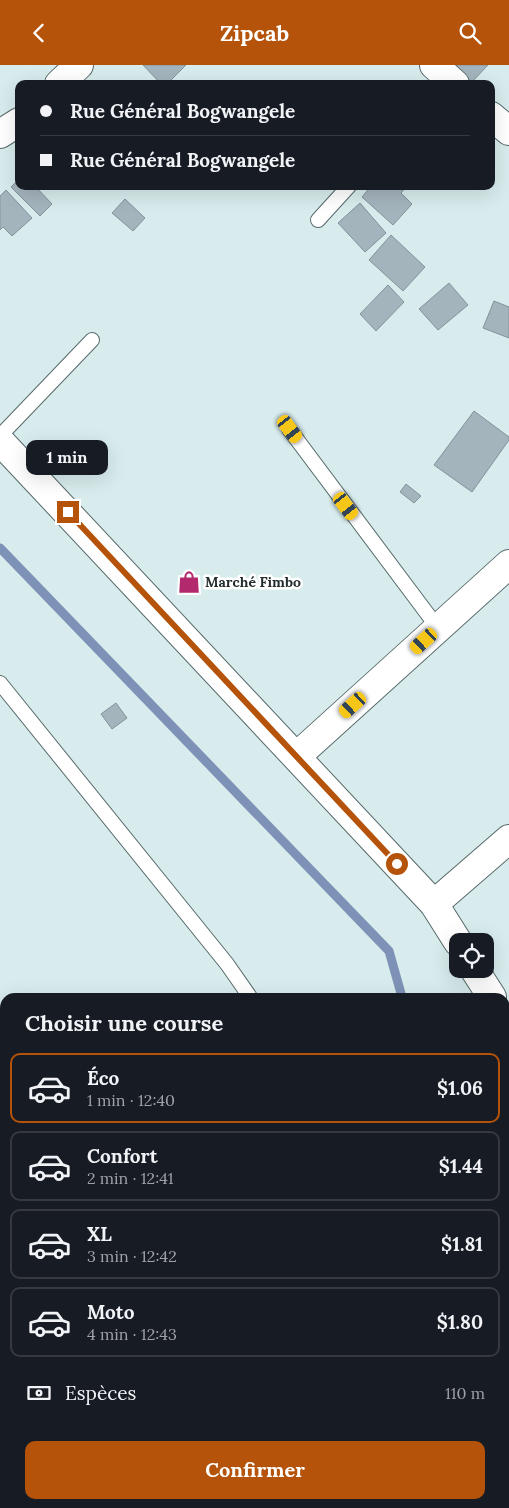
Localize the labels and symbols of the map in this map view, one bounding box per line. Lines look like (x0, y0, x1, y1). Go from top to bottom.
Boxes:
car (274, 413, 305, 445)
callout: 1 min (27, 439, 109, 475)
car (330, 490, 361, 522)
route end (57, 501, 79, 523)
shop icon: Marché Fimbo (176, 569, 202, 595)
place label: Marché Fimbo (205, 573, 301, 591)
car (407, 625, 440, 657)
car (336, 689, 369, 721)
route start (386, 853, 408, 875)

